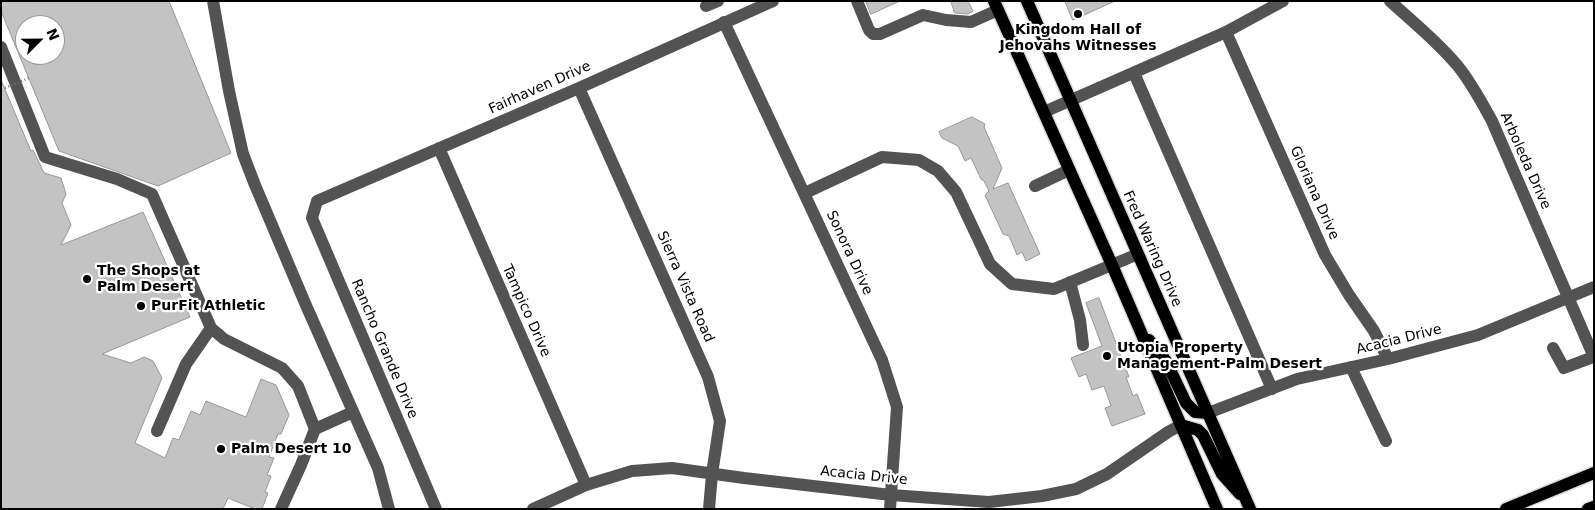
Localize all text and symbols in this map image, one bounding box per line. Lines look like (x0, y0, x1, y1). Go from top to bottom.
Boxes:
marker: Kingdom Hall of Jehovahs Witnesses (1072, 8, 1084, 20)
north arrow (15, 15, 65, 65)
place label: Kingdom Hall of Jehovahs Witnesses (1000, 22, 1156, 54)
text: N (43, 26, 63, 43)
street label: Fairhaven Drive (486, 58, 594, 118)
street label: Arboleda Drive (1496, 110, 1554, 212)
street label: Gloriana Drive (1286, 144, 1342, 242)
street label: Fred Waring Drive (1119, 188, 1185, 310)
street label: Sonora Drive (822, 208, 876, 298)
street label: Sierra Vista Road (653, 229, 717, 345)
street label: Tampico Drive (498, 262, 554, 360)
place label: The Shops at Palm Desert (97, 263, 200, 296)
marker: The Shops at Palm Desert (81, 273, 93, 285)
street label: Rancho Grande Drive (347, 277, 421, 421)
place label: PurFit Athletic (151, 298, 266, 314)
marker: PurFit Athletic (135, 300, 147, 312)
street label: Acacia Drive (1354, 321, 1444, 359)
place label: Utopia Property Management-Palm Desert (1117, 340, 1322, 372)
marker: Utopia Property Management-Palm Desert (1101, 350, 1113, 362)
place label: Palm Desert 10 (231, 441, 351, 457)
marker: Palm Desert 10 (215, 443, 227, 455)
street label: Acacia Drive (820, 463, 908, 489)

